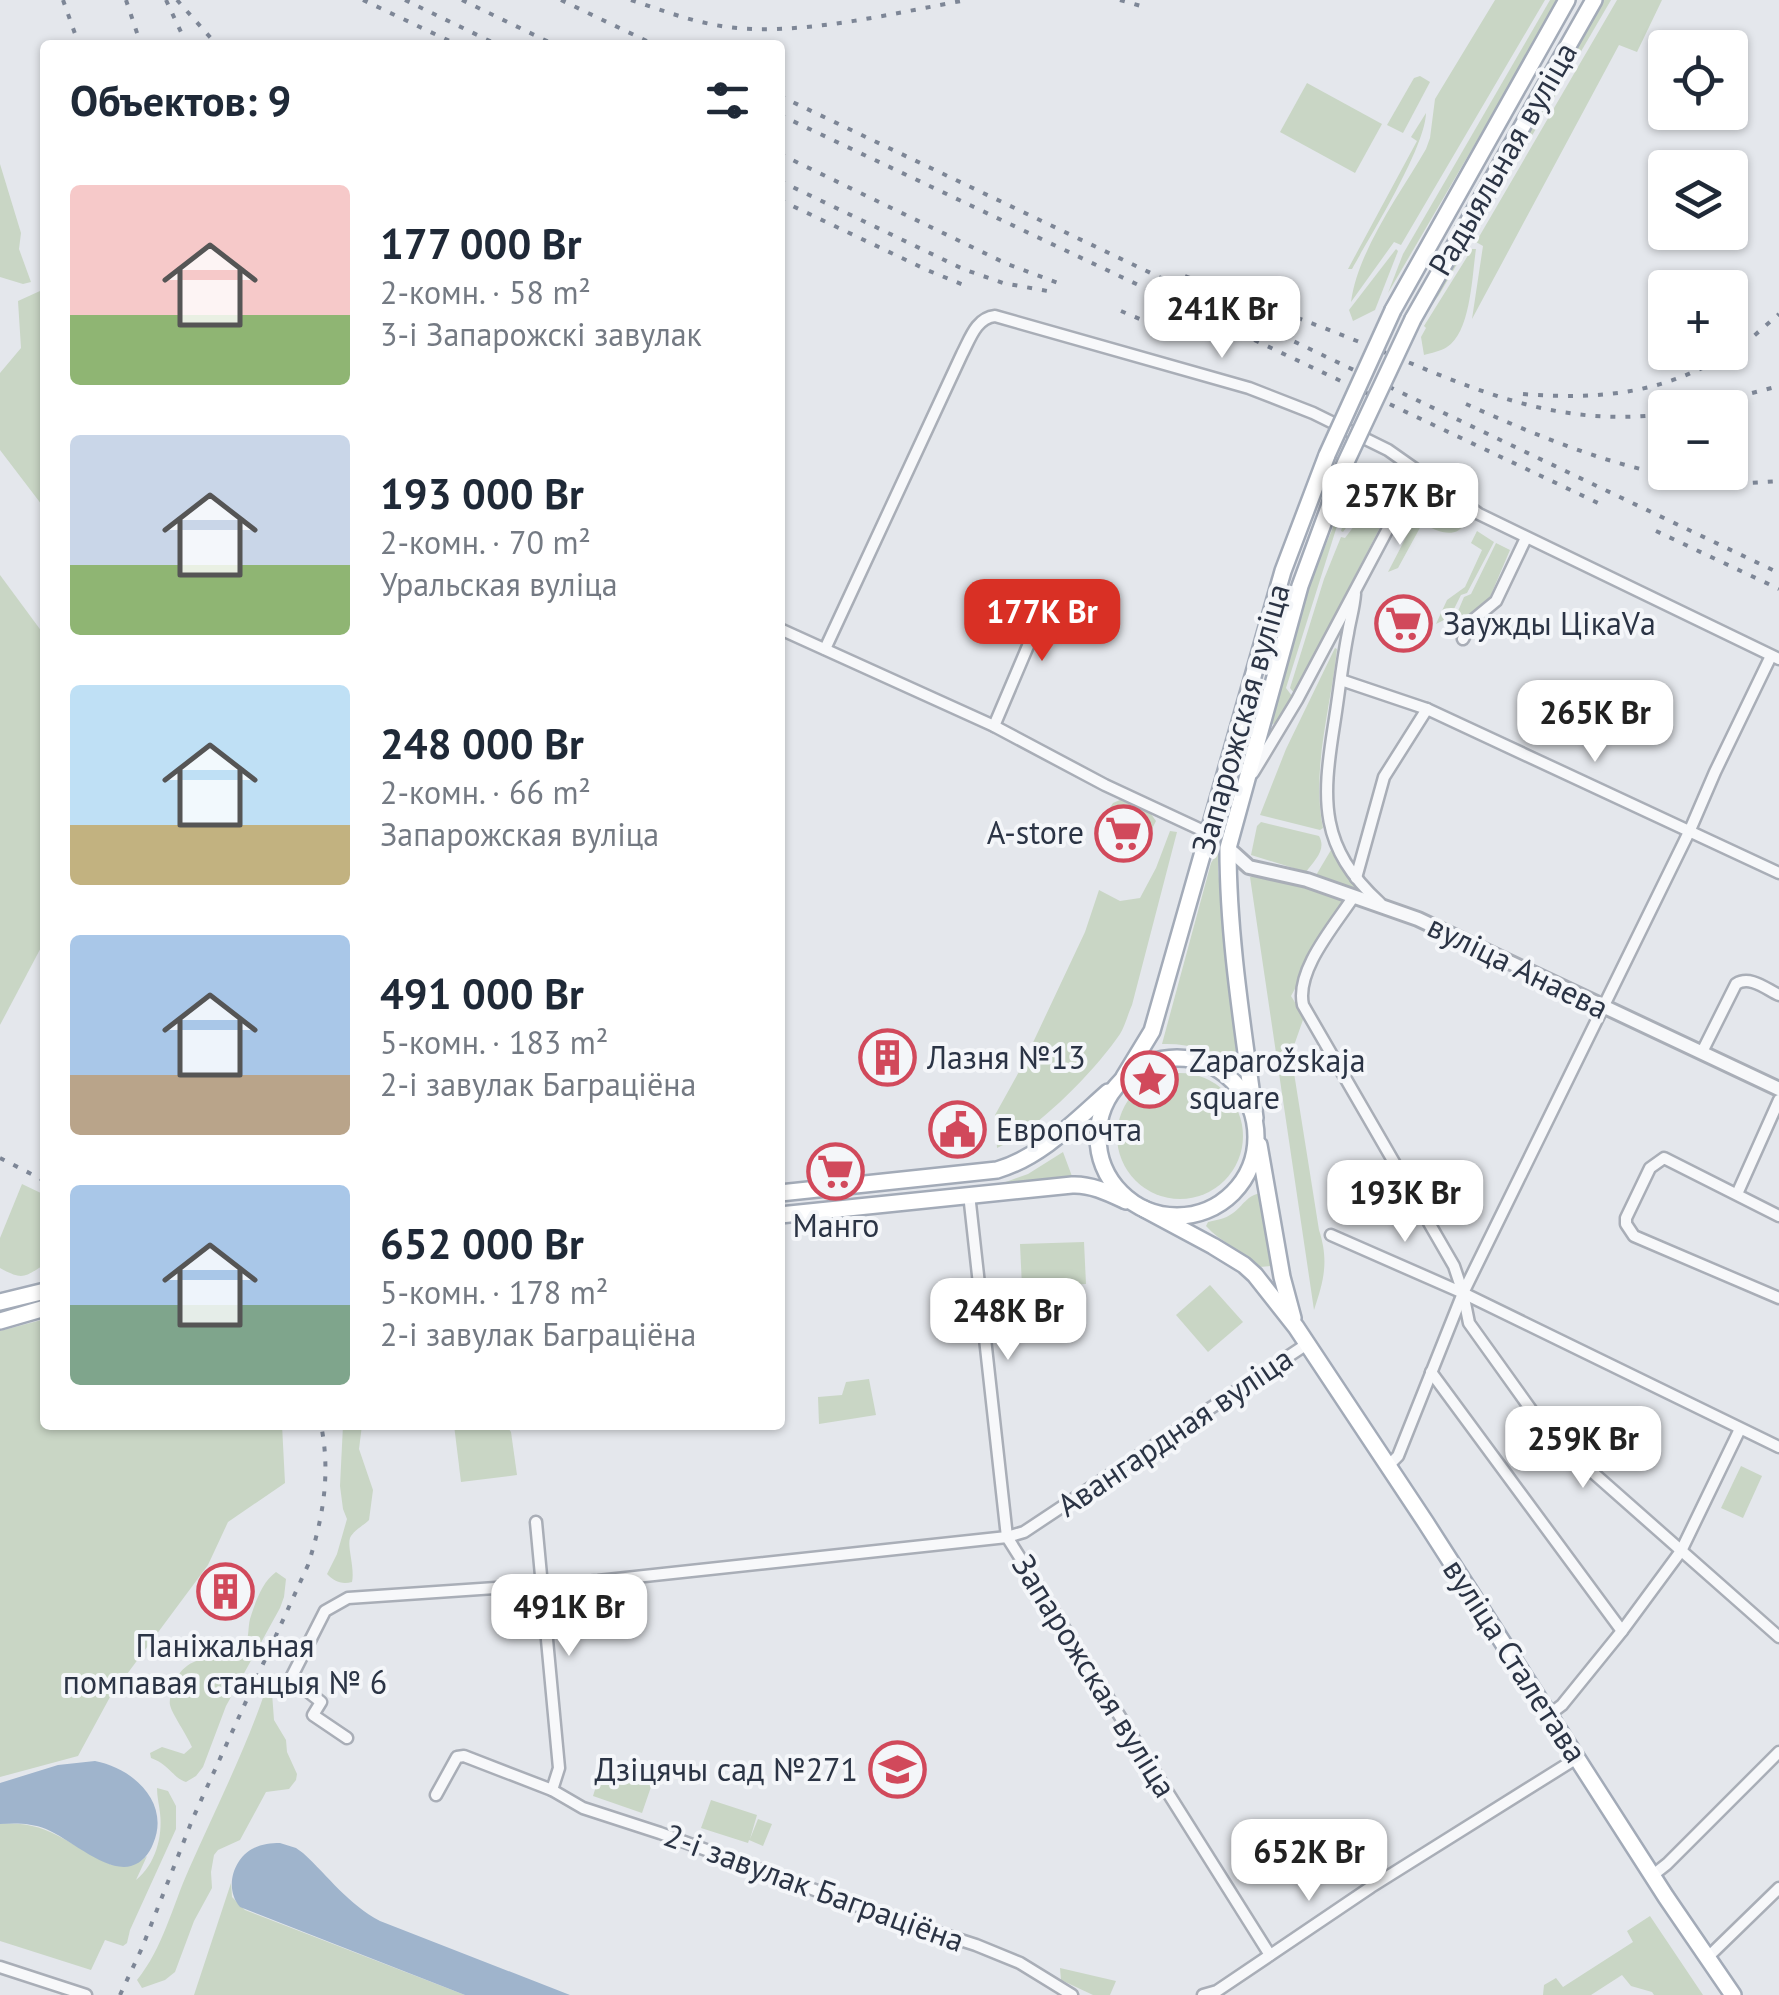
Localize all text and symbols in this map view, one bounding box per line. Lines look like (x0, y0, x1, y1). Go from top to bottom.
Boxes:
map controls (1648, 30, 1748, 490)
button: locate (1648, 30, 1748, 130)
street label: Радыяльная вуліца (1418, 34, 1586, 283)
text: Объектов: 9 (70, 73, 291, 128)
icon: filters (700, 73, 755, 128)
button: layers (1648, 150, 1748, 250)
text: 177 000 Br (380, 216, 581, 271)
icon: home (150, 225, 270, 345)
button: + (1648, 270, 1748, 370)
text: 2-комн. · 58 m² (380, 271, 591, 313)
pin: 241K Br (1130, 276, 1314, 361)
text: 241K Br (1166, 287, 1278, 329)
text: 3-і Запарожскі завулак (380, 313, 702, 355)
button: − (1648, 390, 1748, 490)
pin: 257K Br (1308, 463, 1492, 548)
text: 193 000 Br (380, 466, 584, 521)
text: 257K Br (1344, 474, 1456, 516)
icon: home (150, 475, 270, 595)
text: 2-комн. · 70 m² (380, 521, 591, 563)
text: Уральская вуліца (380, 563, 618, 605)
pin: 177K Br (950, 579, 1134, 664)
street label: Запарожская вуліца (1181, 579, 1299, 859)
text: 177K Br (986, 590, 1098, 632)
supermarket icon: Заужды ЦікаVа (1374, 594, 1434, 654)
place label: Заужды ЦікаVа (1443, 602, 1656, 644)
pin: 265K Br (1503, 680, 1687, 765)
text: 265K Br (1539, 691, 1651, 733)
text: 248 000 Br (380, 716, 584, 771)
icon: home (150, 725, 270, 845)
text: 2-комн. · 66 m² (380, 771, 591, 813)
supermarket icon: А-store (1093, 803, 1153, 863)
place label: А-store (987, 811, 1084, 853)
text: Запарожская вуліца (380, 813, 659, 855)
street label: вуліца Анаева (1421, 904, 1616, 1028)
text: 491 000 Br (380, 966, 584, 1021)
icon: home (150, 975, 270, 1095)
text: 5-комн. · 183 m² (380, 1021, 608, 1063)
building icon: Лазня №13 (858, 1028, 918, 1088)
place label: Лазня №13 (926, 1036, 1086, 1078)
place label: Zaparožskaja square (1189, 1039, 1366, 1118)
place icon: Zaparožskaja square (1120, 1049, 1180, 1109)
text: 2-і завулак Баграціёна (380, 1063, 696, 1105)
public building icon: Европочта (927, 1100, 987, 1160)
place label: Европочта (996, 1108, 1142, 1150)
supermarket icon: Манго (806, 1142, 866, 1202)
pin: 193K Br (1313, 1160, 1497, 1245)
text: 193K Br (1349, 1171, 1461, 1213)
place label: Манго (793, 1204, 879, 1246)
text: 652 000 Br (380, 1216, 584, 1271)
icon: home (150, 1225, 270, 1345)
text: 5-комн. · 178 m² (380, 1271, 608, 1313)
pin: 248K Br (916, 1278, 1100, 1363)
text: 248K Br (952, 1289, 1064, 1331)
text: 2-і завулак Баграціёна (380, 1313, 696, 1355)
street label: Авангардная вуліца (1049, 1337, 1300, 1526)
pin: 259K Br (1491, 1406, 1675, 1491)
text: 259K Br (1527, 1417, 1639, 1459)
street label: Запарожская вуліца (1003, 1546, 1187, 1805)
street label: вуліца Сталетава (1434, 1551, 1597, 1770)
building icon: Паніжальная помпавая станцыя № 6 (195, 1562, 255, 1622)
pin: 491K Br (477, 1574, 661, 1659)
text: 491K Br (513, 1585, 625, 1627)
place label: Паніжальная помпавая станцыя № 6 (63, 1624, 387, 1703)
school or university icon: Дзіцячы сад №271 (867, 1740, 927, 1800)
place label: Дзіцячы сад №271 (595, 1748, 858, 1790)
street label: 2-і завулак Баграціёна (659, 1813, 970, 1961)
pin: 652K Br (1217, 1819, 1401, 1904)
text: 652K Br (1253, 1830, 1365, 1872)

